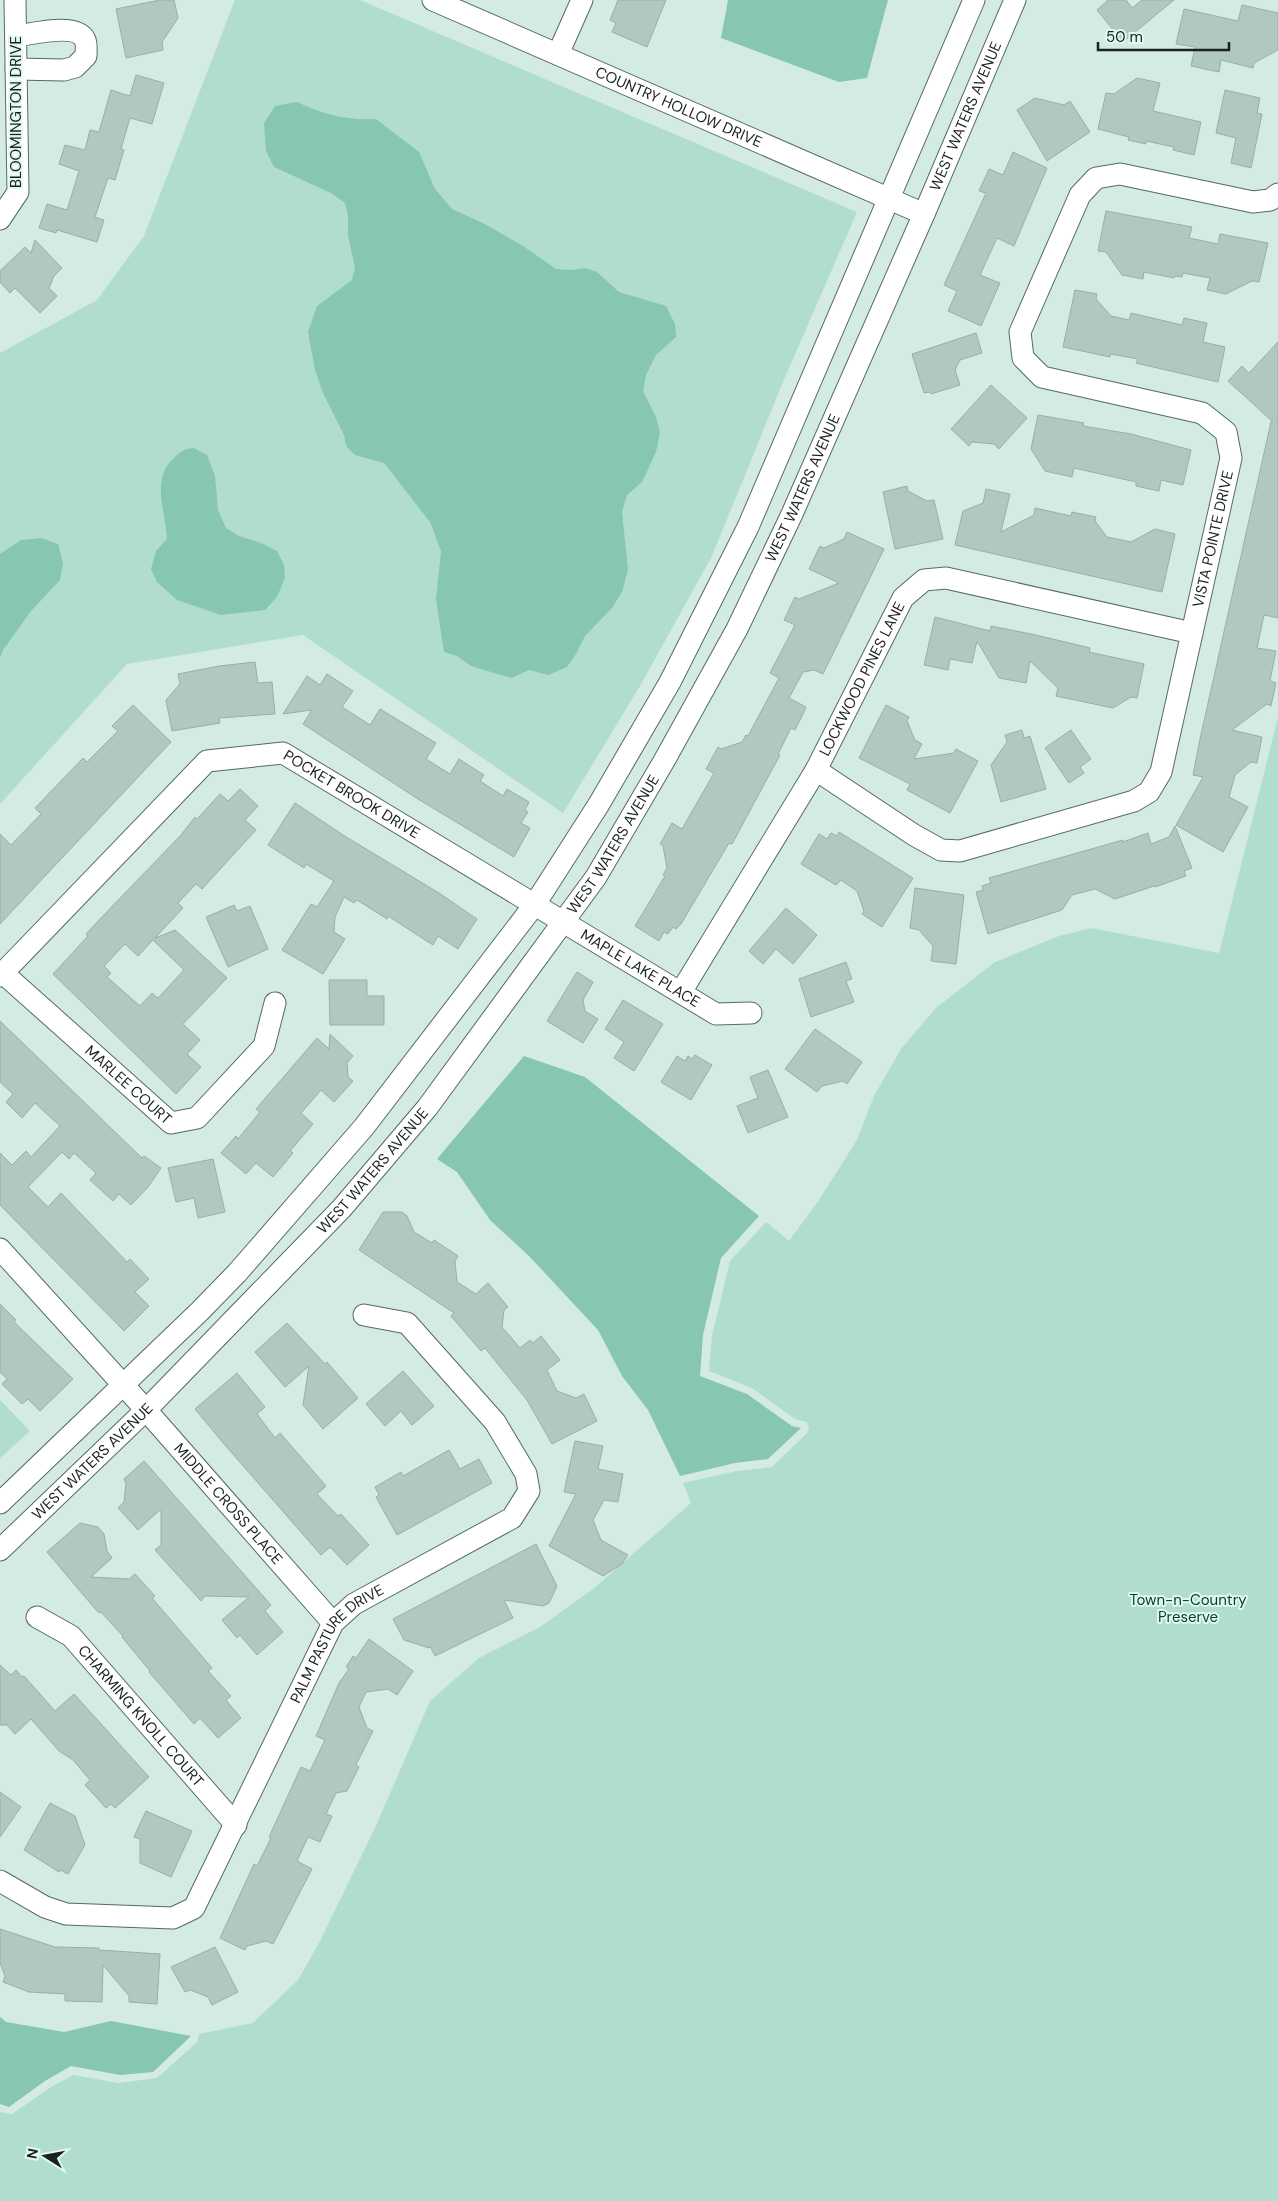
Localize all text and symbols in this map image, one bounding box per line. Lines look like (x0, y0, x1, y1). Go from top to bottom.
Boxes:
scale bar (1098, 20, 1229, 52)
text: 50 m (1106, 27, 1143, 47)
street label: BLOOMINGTON DRIVE (6, 36, 26, 188)
street label: WEST WATERS AVENUE (925, 38, 1006, 194)
street label: COUNTRY HOLLOW DRIVE (592, 62, 765, 152)
street label: WEST WATERS AVENUE (760, 411, 845, 565)
street label: VISTA POINTE DRIVE (1188, 469, 1238, 609)
street label: LOCKWOOD PINES LANE (815, 598, 909, 759)
street label: POCKET BROOK DRIVE (280, 746, 424, 843)
street label: WEST WATERS AVENUE (562, 771, 664, 918)
street label: MAPLE LAKE PLACE (577, 925, 704, 1012)
street label: MARLEE COURT (81, 1041, 176, 1129)
street label: WEST WATERS AVENUE (313, 1104, 433, 1238)
street label: WEST WATERS AVENUE (28, 1399, 157, 1524)
street label: MIDDLE CROSS PLACE (170, 1439, 287, 1569)
street label: PALM PASTURE DRIVE (285, 1580, 387, 1706)
park label: Town-n-Country Preserve (1129, 1590, 1247, 1627)
street label: CHARMING KNOLL COURT (73, 1641, 208, 1791)
north arrow (20, 2131, 70, 2181)
text: N (22, 2147, 42, 2160)

